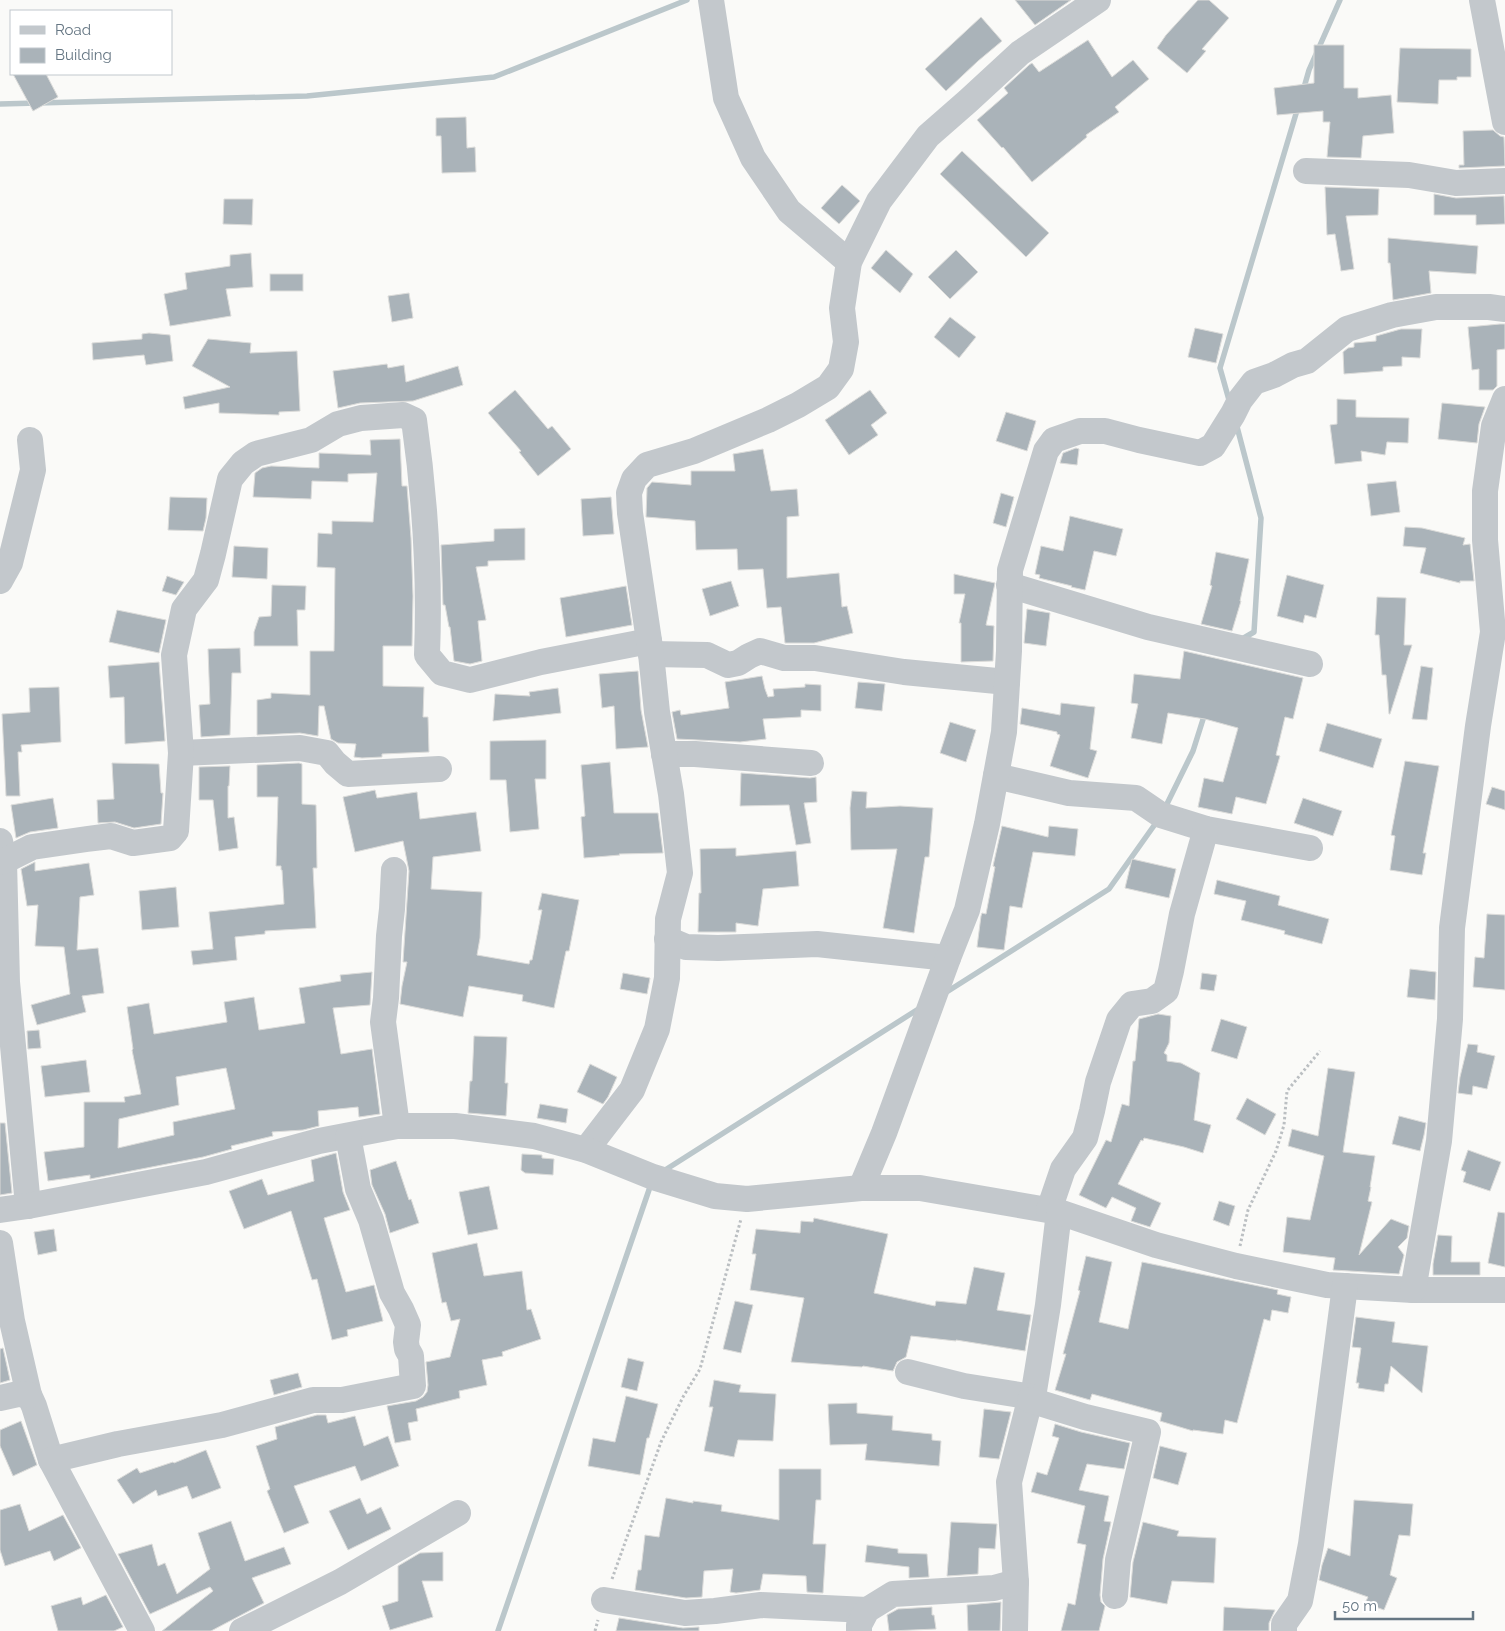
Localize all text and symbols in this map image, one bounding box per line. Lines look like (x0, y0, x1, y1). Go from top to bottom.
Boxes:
legend (10, 10, 172, 75)
text: Road (55, 21, 91, 39)
text: Building (55, 46, 112, 64)
scale bar (1335, 1588, 1472, 1620)
text: 50 m (1342, 1597, 1377, 1615)

